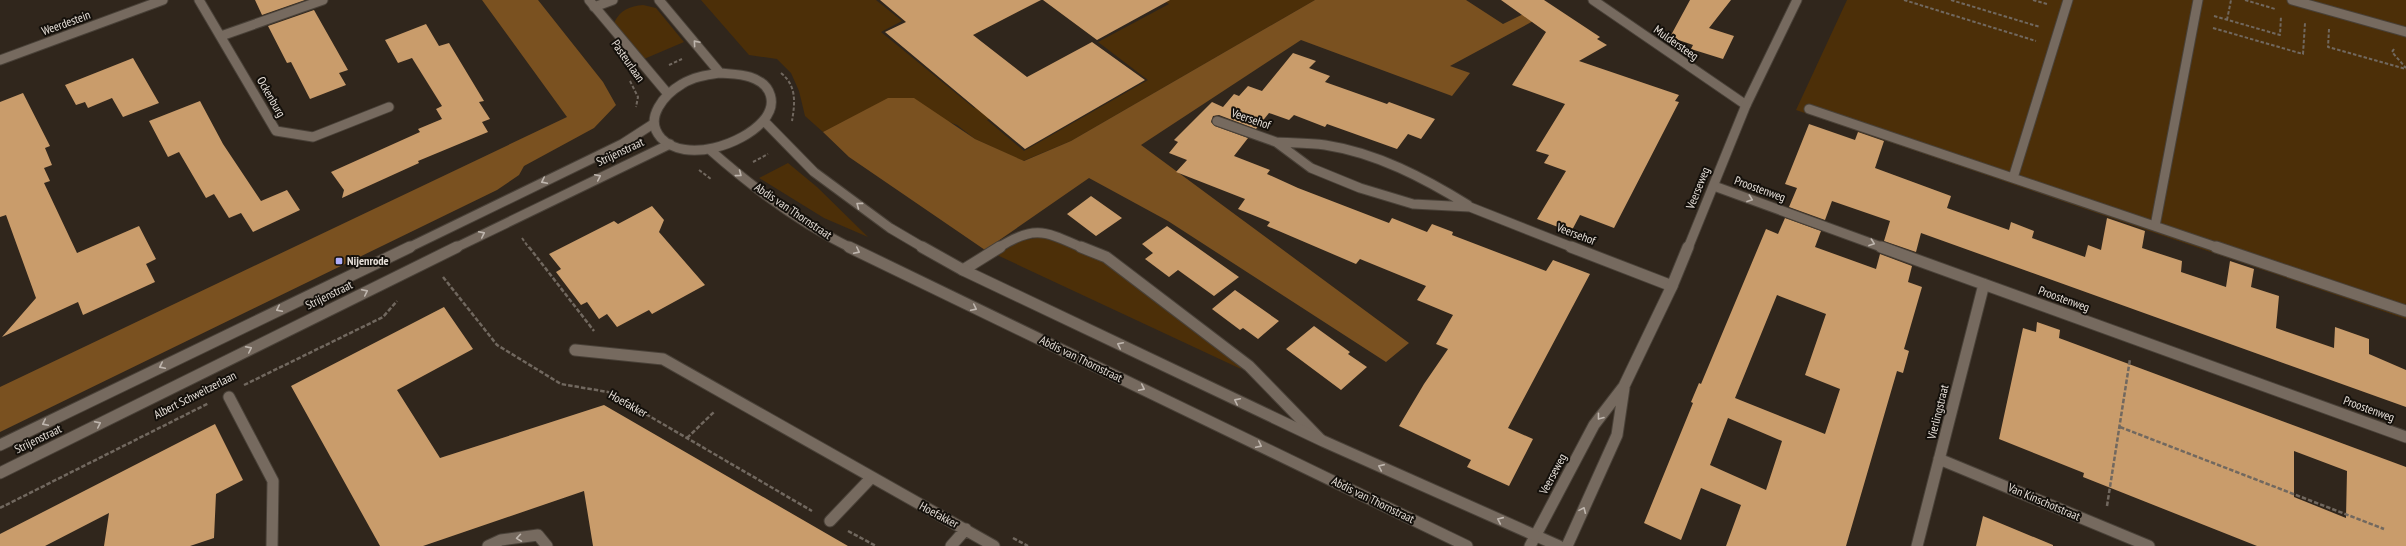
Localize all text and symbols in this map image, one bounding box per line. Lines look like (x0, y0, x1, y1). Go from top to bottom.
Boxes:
street label: Weerdestein (39, 7, 92, 38)
street label: Muldersteeg (1651, 22, 1702, 63)
street label: Pasteurlaan (608, 37, 648, 85)
one-way arrow (693, 40, 700, 47)
street label: Ockenburg (254, 74, 289, 120)
street label: Veersehof (1229, 105, 1274, 133)
street label: Strijenstraat (594, 134, 647, 169)
street label: Veerseweg (1682, 165, 1713, 212)
one-way arrow (734, 169, 741, 176)
street label: Proostenweg (1733, 172, 1788, 205)
one-way arrow (594, 174, 602, 181)
one-way arrow (541, 176, 549, 184)
street label: Abdis van Thornstraat (752, 179, 835, 242)
one-way arrow (1747, 195, 1754, 203)
one-way arrow (856, 203, 863, 210)
street label: Veersehof (1554, 219, 1599, 248)
one-way arrow (477, 231, 485, 239)
one-way arrow (1869, 239, 1876, 247)
one-way arrow (853, 246, 861, 254)
place label: Nijenrode (347, 253, 389, 268)
marker: Nijenrode (334, 256, 344, 266)
street label: Strijenstraat (303, 276, 355, 312)
street label: Proostenweg (2037, 282, 2092, 315)
one-way arrow (361, 289, 368, 297)
one-way arrow (970, 303, 977, 311)
one-way arrow (276, 304, 284, 312)
street label: Abdis van Thornstraat (1037, 332, 1126, 385)
one-way arrow (1117, 342, 1124, 350)
one-way arrow (244, 346, 252, 354)
one-way arrow (159, 361, 167, 369)
street label: Albert Schweitzerlaan (151, 367, 239, 422)
street label: Vierlingstraat (1923, 382, 1952, 442)
one-way arrow (1138, 383, 1145, 391)
street label: Hoefakker (606, 387, 651, 421)
street label: Proostenweg (2342, 392, 2397, 425)
one-way arrow (1234, 398, 1242, 406)
one-way arrow (1598, 413, 1605, 420)
one-way arrow (42, 418, 50, 426)
street label: Strijenstraat (12, 420, 64, 456)
one-way arrow (93, 421, 101, 429)
one-way arrow (1255, 440, 1262, 448)
street label: Veerseweg (1535, 451, 1570, 498)
one-way arrow (1377, 464, 1385, 472)
street label: Abdis van Thornstraat (1329, 473, 1418, 526)
street label: Van Kinschotstraat (2005, 479, 2083, 524)
street label: Hoefakker (917, 498, 962, 531)
one-way arrow (1578, 507, 1586, 515)
one-way arrow (1496, 517, 1504, 525)
one-way arrow (516, 533, 522, 542)

